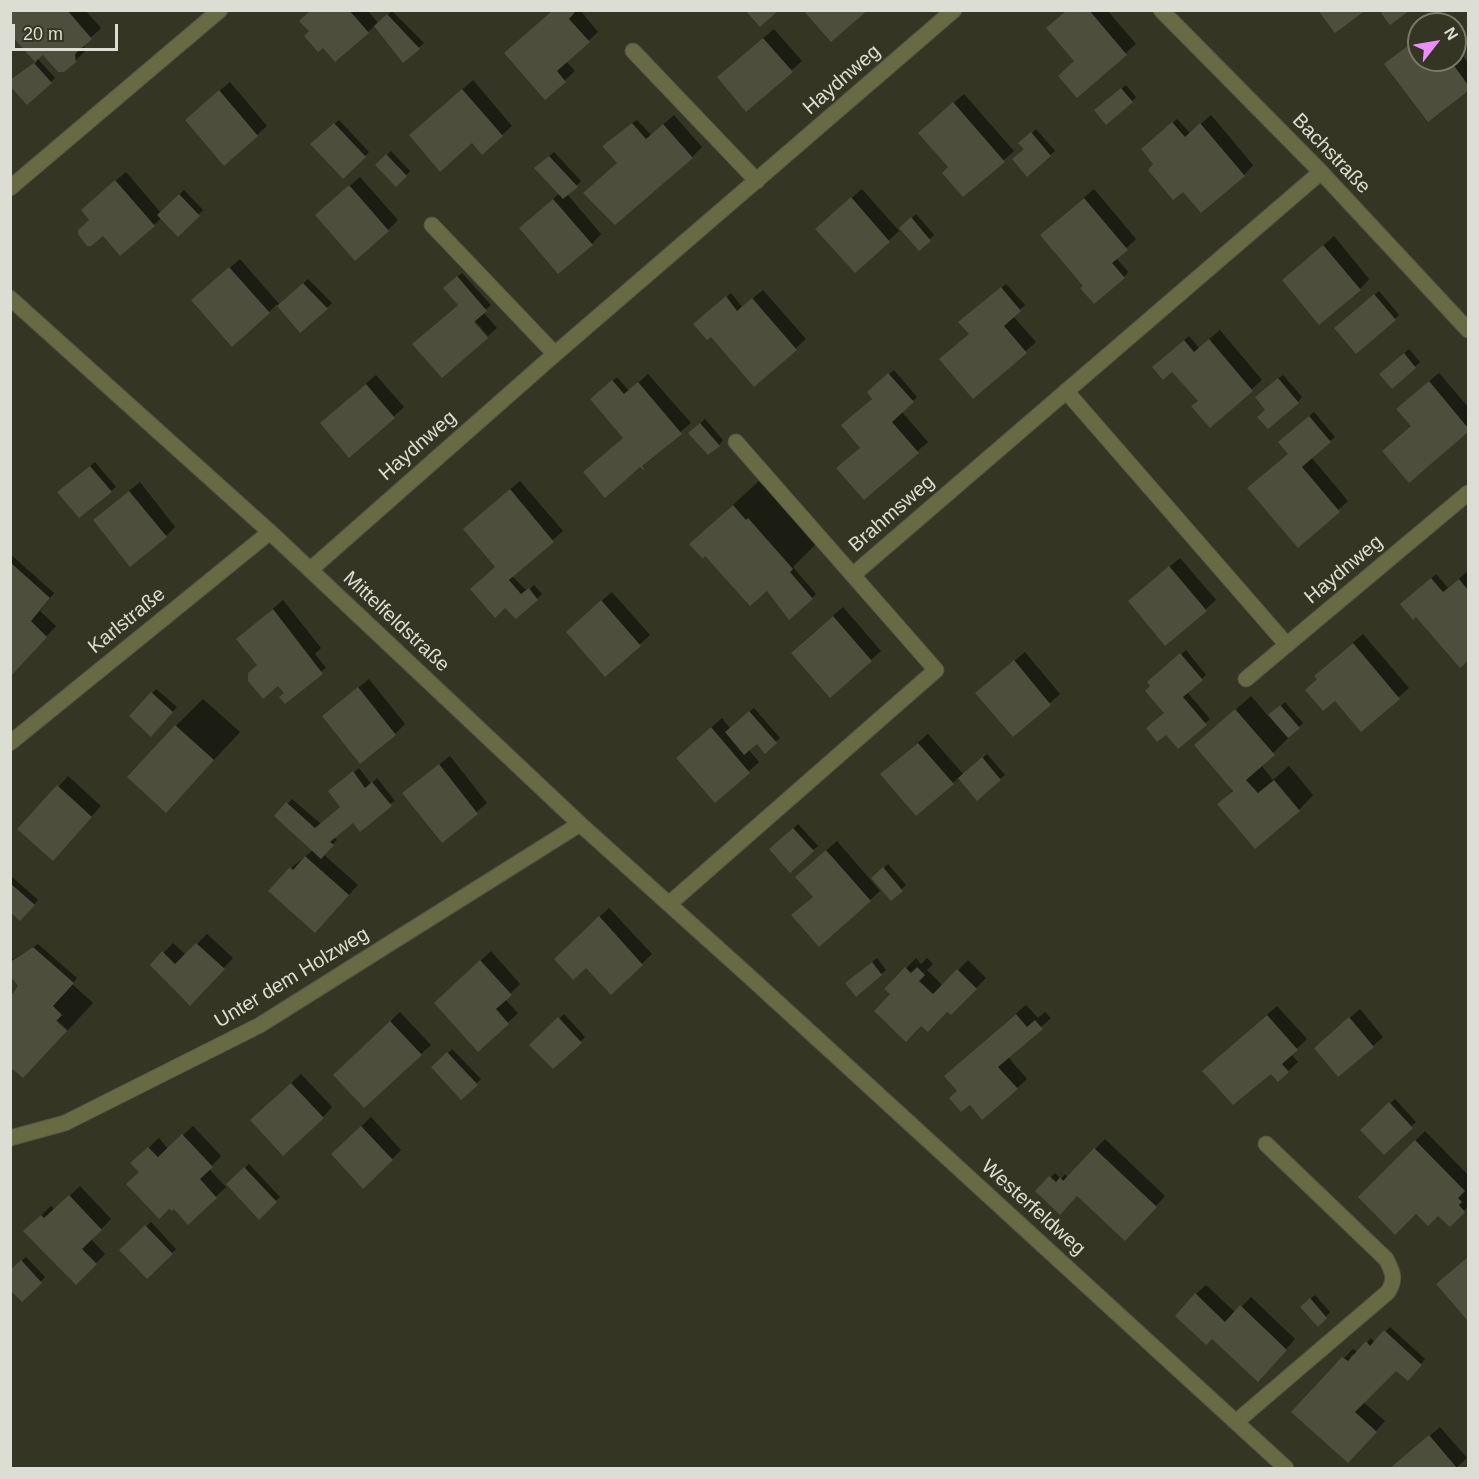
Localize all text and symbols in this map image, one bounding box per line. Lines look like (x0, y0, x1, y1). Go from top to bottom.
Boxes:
scale bar (15, 12, 122, 50)
north arrow (1407, 12, 1467, 72)
text: 20 m (23, 24, 63, 44)
text: N (1441, 24, 1461, 43)
street label: Haydnweg (798, 40, 886, 120)
street label: Bachstraße (1287, 109, 1375, 199)
street label: Haydnweg (374, 406, 462, 486)
street label: Brahmsweg (844, 470, 940, 558)
street label: Haydnweg (1300, 530, 1388, 610)
street label: Mittelfeldstraße (338, 567, 454, 677)
street label: Karlstraße (84, 583, 170, 659)
street label: Unter dem Holzweg (211, 922, 373, 1034)
street label: Westerfeldweg (976, 1155, 1090, 1261)

